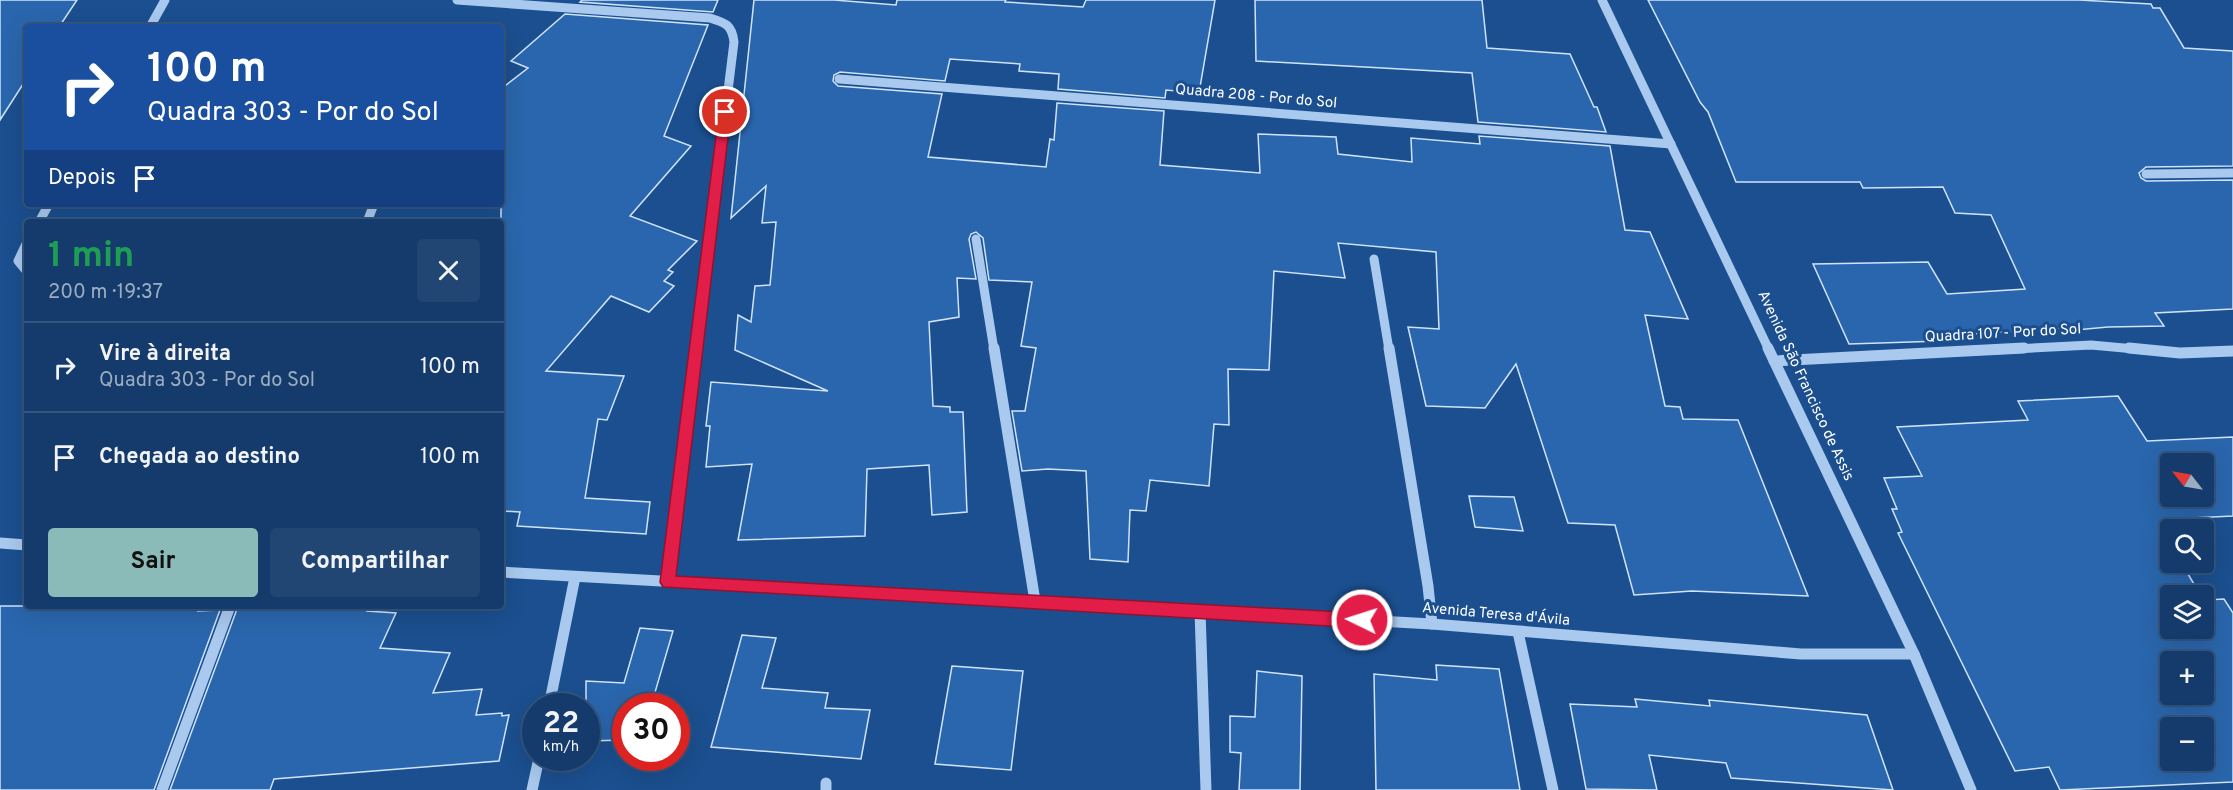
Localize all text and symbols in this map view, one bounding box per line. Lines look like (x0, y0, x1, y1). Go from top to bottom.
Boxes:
text: 100 m (147, 44, 266, 97)
icon: right (48, 48, 126, 126)
street label: Quadra 208 - Por do Sol (1174, 80, 1338, 114)
pin (699, 86, 750, 137)
icon: arrive (708, 95, 741, 128)
text: Quadra 303 - Por do Sol (147, 96, 439, 130)
icon: arrive (128, 162, 161, 195)
text: Depois (48, 165, 116, 192)
text: 1 min (48, 234, 134, 280)
button: close (417, 239, 480, 302)
text: 200 m · 19:37 (48, 280, 163, 306)
street label: Avenida São Francisco de Assis (1752, 288, 1858, 484)
street label: Quadra 107 - Por do Sol (1924, 320, 2082, 348)
text: Vire à direita (99, 341, 231, 368)
icon: right (48, 351, 81, 384)
text: 100 m (420, 354, 480, 381)
text: Quadra 303 - Por do Sol (99, 368, 315, 394)
icon: arrive (48, 441, 81, 474)
text: Chegada ao destino (99, 444, 300, 471)
text: 100 m (420, 444, 480, 471)
north arrow (2160, 453, 2214, 507)
map controls (2160, 453, 2214, 771)
button: search (2160, 519, 2214, 573)
button: Sair (48, 528, 258, 597)
button: Compartilhar (270, 528, 480, 597)
button: layers (2160, 585, 2214, 639)
position arrow (1330, 588, 1394, 652)
street label: Avenida Teresa d'Ávila (1421, 598, 1571, 631)
button: + (2160, 651, 2214, 705)
speed limit sign: 30 (612, 693, 690, 771)
text: 22 (543, 706, 579, 743)
button: − (2160, 717, 2214, 771)
text: km/h (543, 738, 579, 757)

